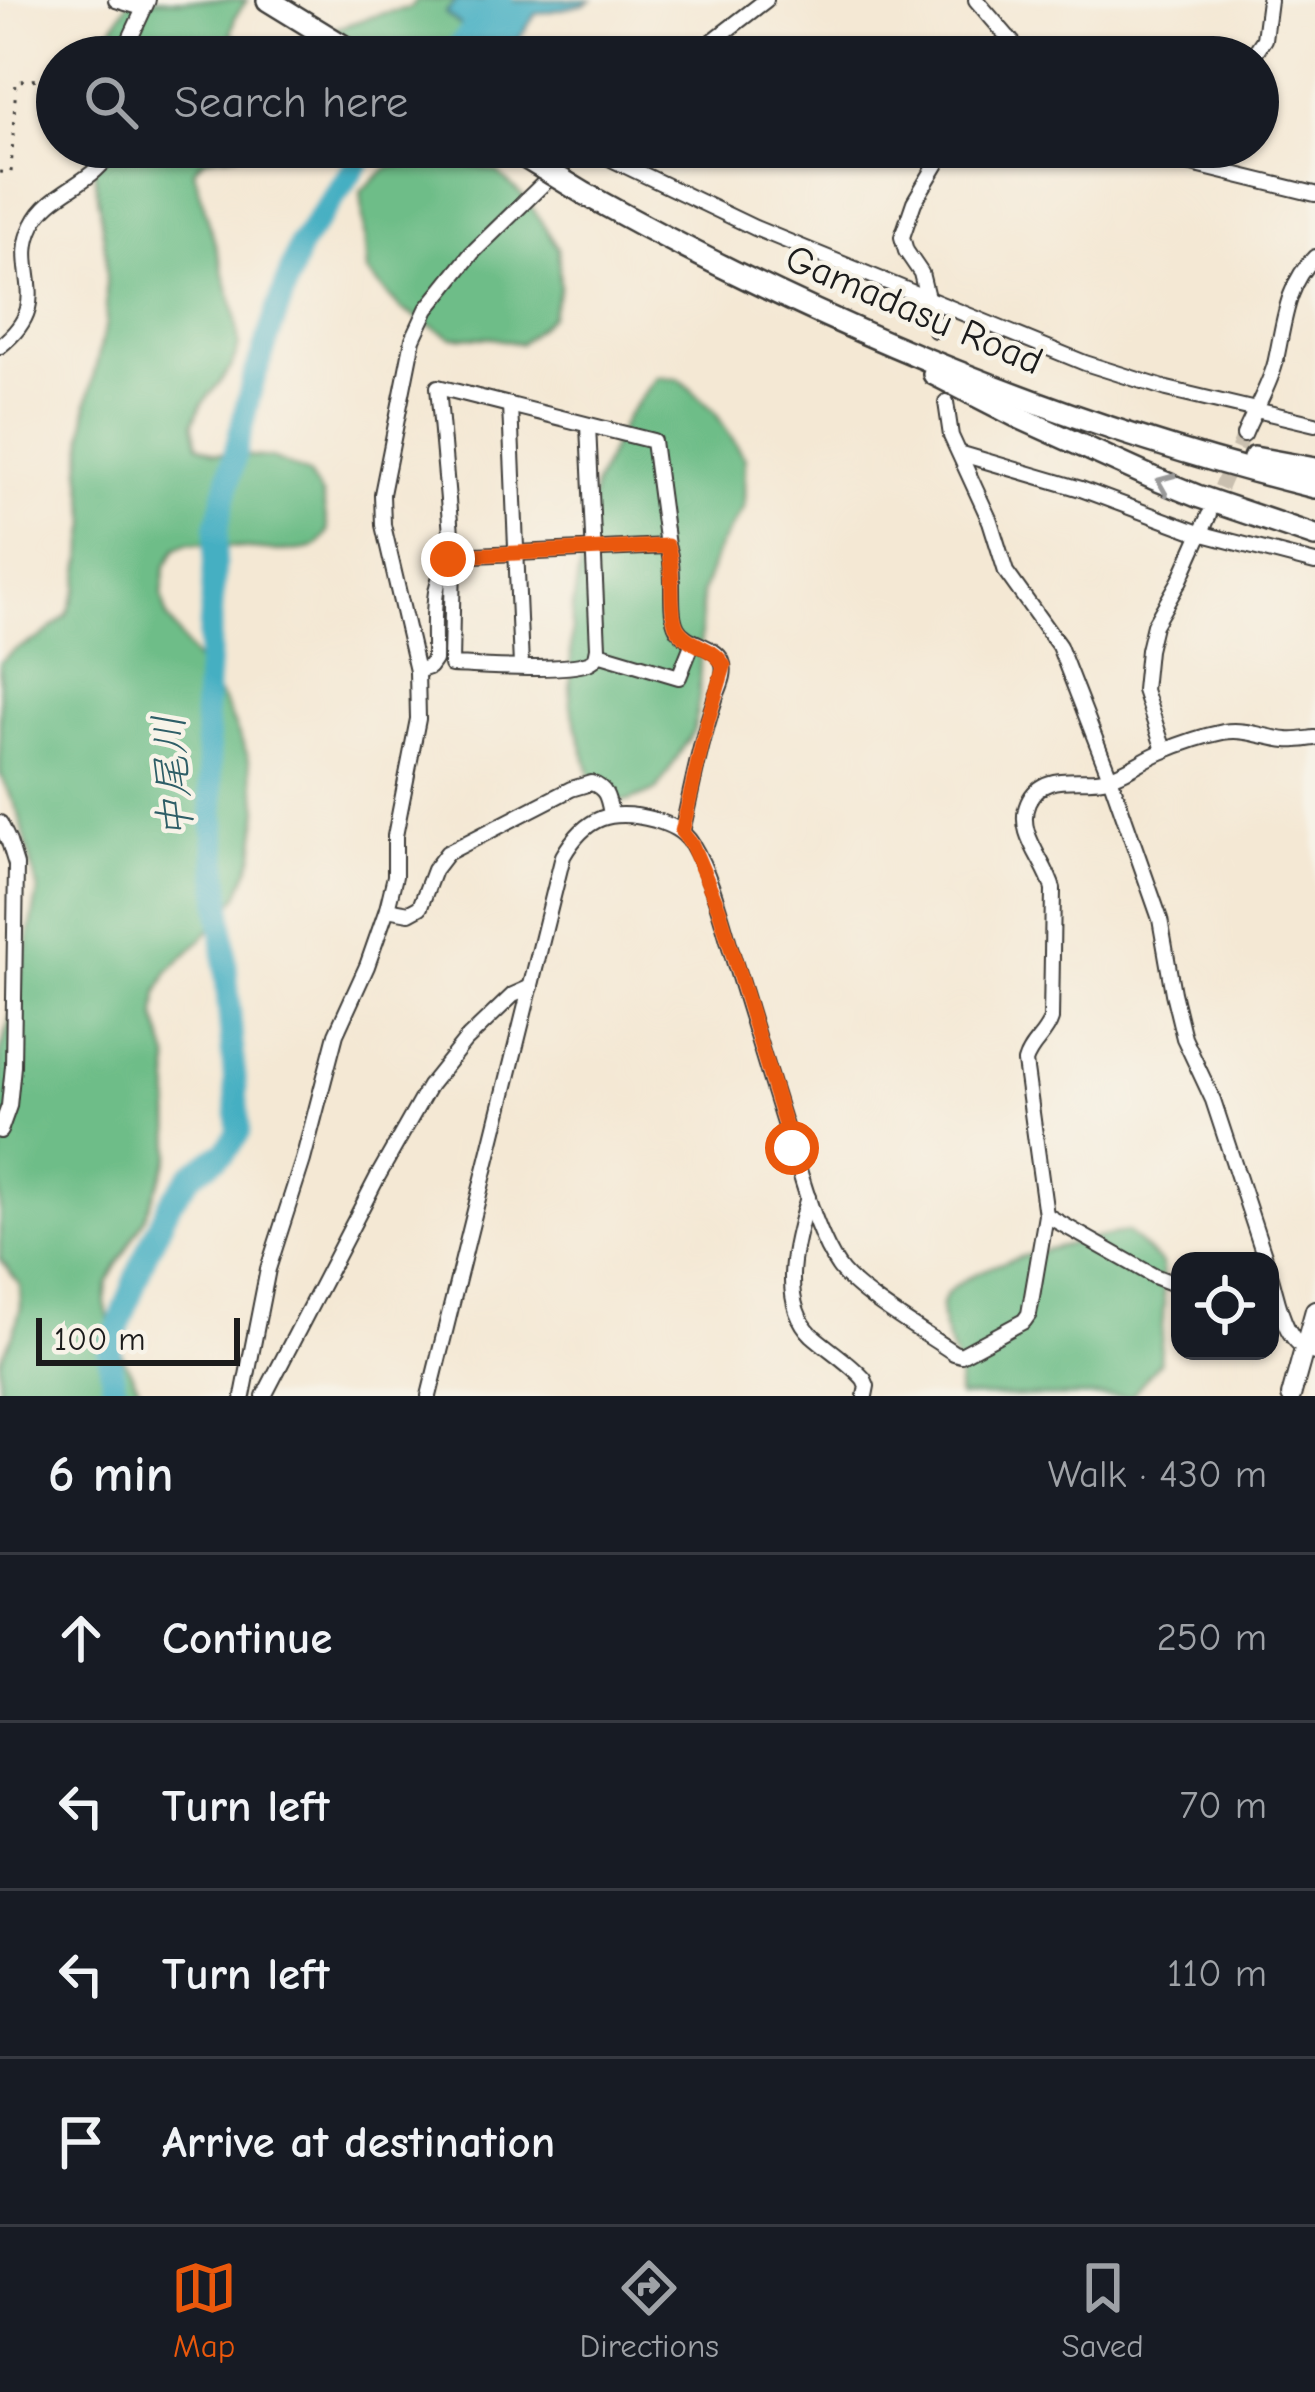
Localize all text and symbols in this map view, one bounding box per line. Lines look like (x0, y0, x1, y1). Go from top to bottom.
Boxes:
search box (36, 36, 1279, 168)
icon: search (78, 69, 144, 135)
text: Search here (174, 76, 408, 128)
street label: Gamadasu Road (779, 236, 1049, 384)
one-way arrow (1156, 473, 1178, 497)
route end (421, 532, 475, 586)
water label: 中尾川 (144, 712, 202, 842)
route start (765, 1121, 819, 1175)
map controls (1171, 1252, 1279, 1360)
button: locate (1171, 1252, 1279, 1360)
scale bar (36, 1312, 240, 1365)
text: 100 m (54, 1320, 146, 1358)
text: 6 min (48, 1445, 174, 1504)
text: Walk · 430 m (1048, 1452, 1267, 1497)
icon: ahead (48, 1605, 114, 1671)
text: Continue (162, 1612, 332, 1664)
text: 250 m (1156, 1615, 1267, 1660)
icon: left (48, 1773, 114, 1839)
text: Turn left (162, 1780, 329, 1832)
text: 70 m (1180, 1783, 1267, 1828)
icon: left (48, 1941, 114, 2007)
text: Turn left (162, 1948, 329, 2000)
text: 110 m (1167, 1951, 1267, 1996)
icon: arrive (48, 2109, 114, 2175)
text: Arrive at destination (162, 2116, 555, 2168)
tab: Map (171, 2255, 237, 2365)
tab: Directions (580, 2255, 719, 2365)
tab: Saved (1061, 2255, 1144, 2365)

